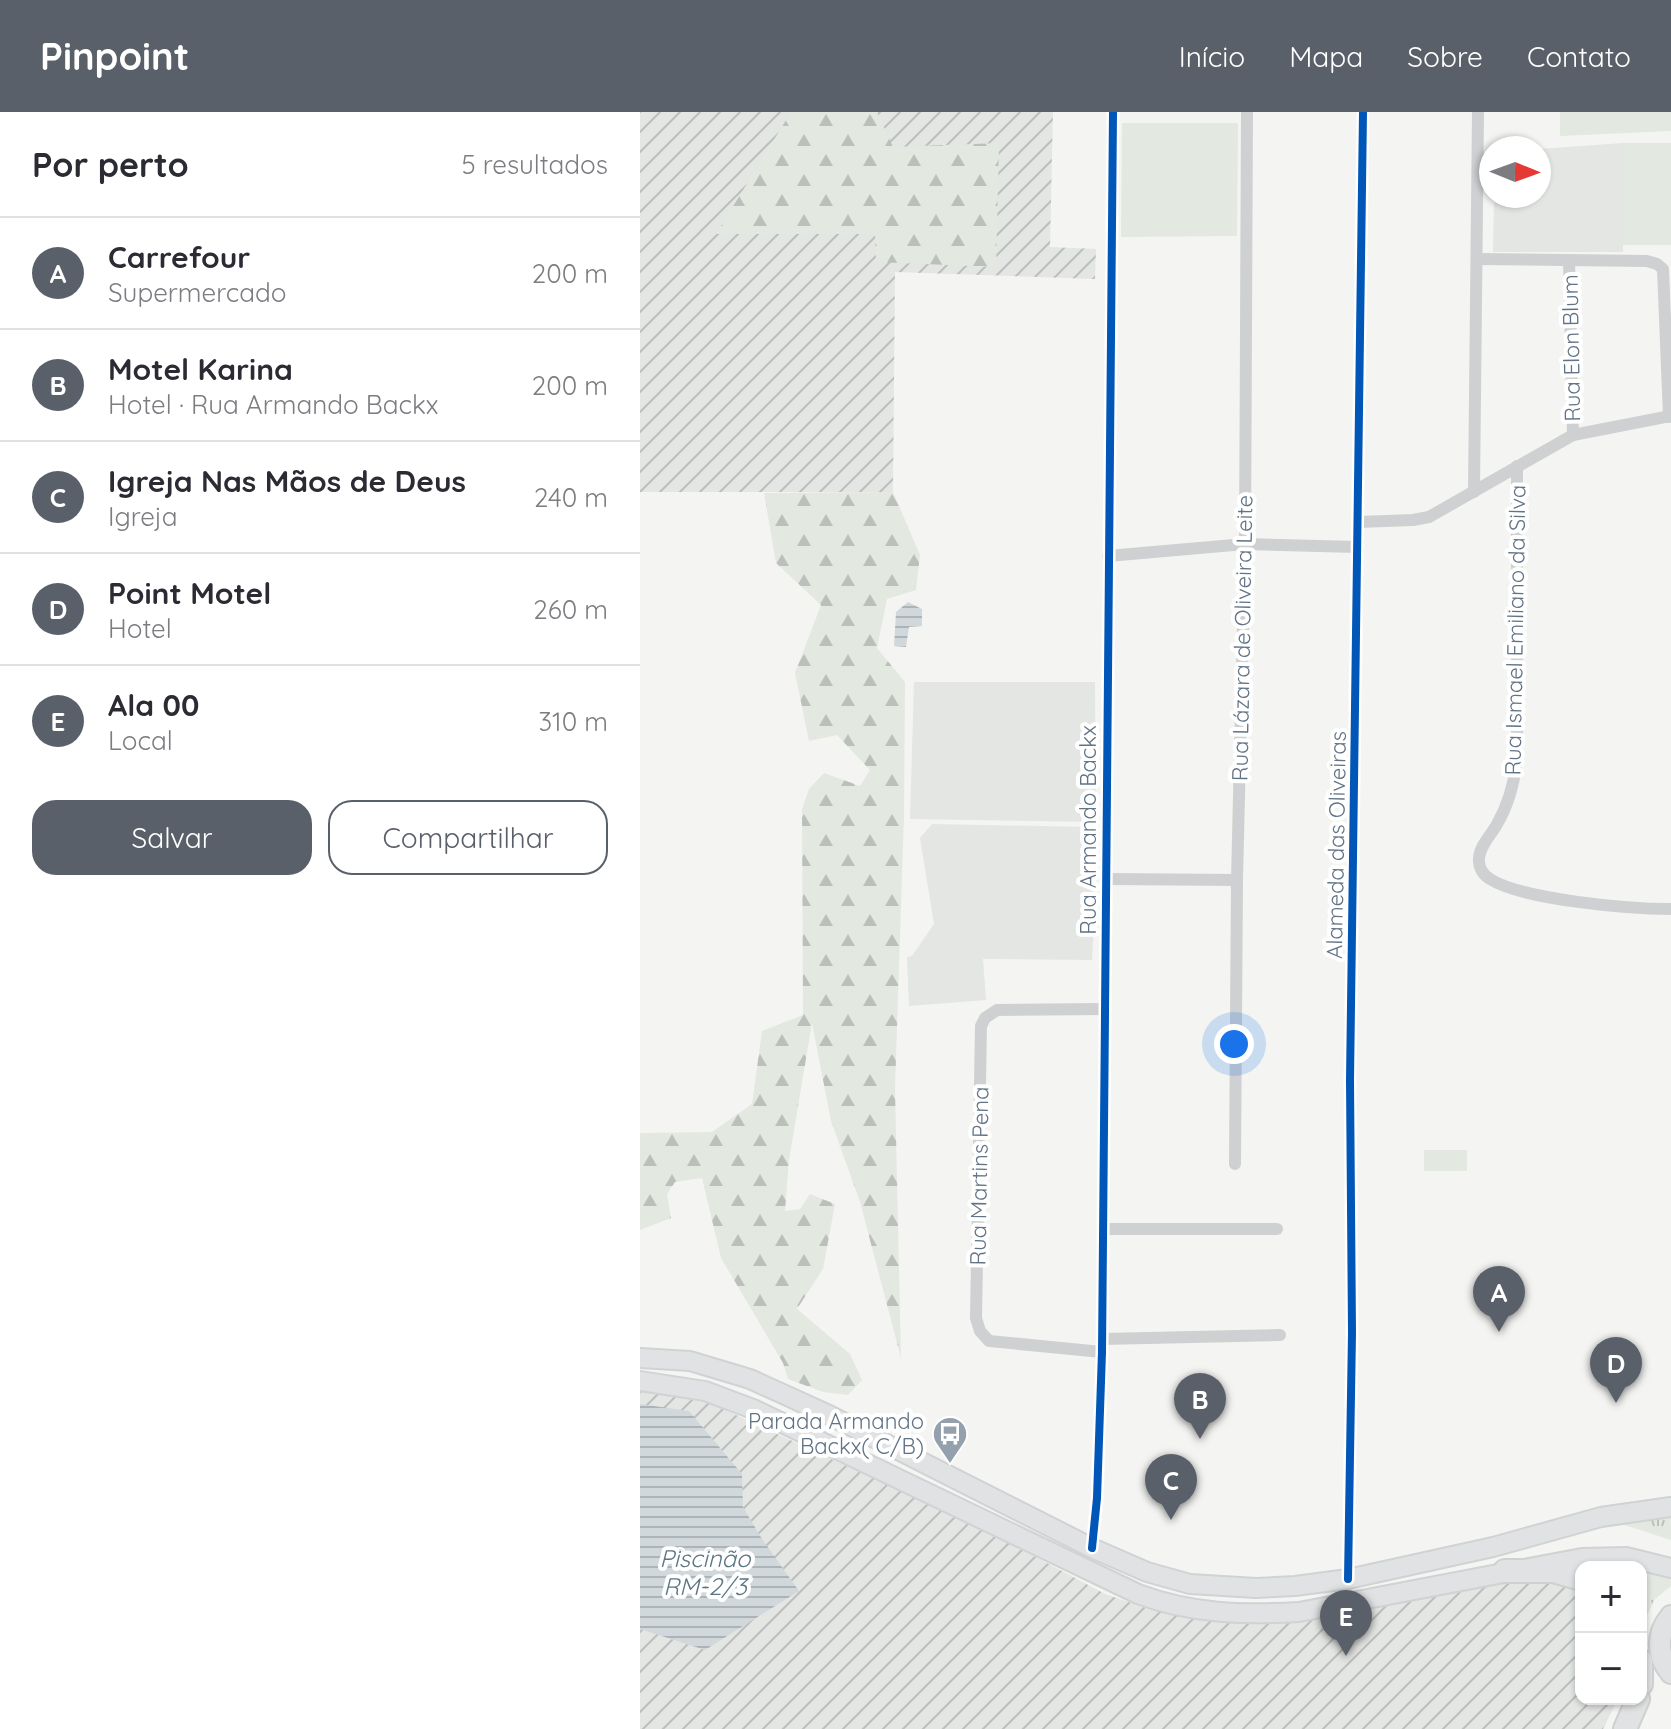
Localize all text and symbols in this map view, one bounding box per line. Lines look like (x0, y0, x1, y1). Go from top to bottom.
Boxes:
text: Pinpoint (40, 32, 189, 80)
text: Início (1179, 39, 1245, 74)
text: Mapa (1289, 39, 1363, 74)
text: Sobre (1407, 39, 1483, 74)
text: Contato (1527, 39, 1631, 74)
north arrow (1479, 136, 1551, 208)
text: Por perto (32, 143, 189, 186)
text: 5 resultados (461, 148, 608, 181)
text: Carrefour (108, 238, 250, 276)
text: A (50, 257, 66, 290)
text: 200 m (532, 257, 608, 290)
street label: Rua Elon Blum (1556, 274, 1586, 422)
text: Supermercado (108, 276, 286, 309)
text: Motel Karina (108, 350, 293, 388)
text: B (49, 369, 67, 402)
text: 200 m (532, 369, 608, 402)
text: Hotel · Rua Armando Backx (108, 388, 438, 421)
text: Igreja Nas Mãos de Deus (108, 462, 466, 500)
text: C (50, 481, 66, 514)
text: 240 m (534, 481, 608, 514)
street label: Rua Ismael Emiliano da Silva (1498, 484, 1532, 776)
street label: Rua Lázara de Oliveira Leite (1226, 495, 1258, 781)
text: Igreja (108, 500, 178, 533)
text: Point Motel (108, 574, 271, 612)
text: D (49, 593, 67, 626)
text: 260 m (533, 593, 608, 626)
text: Hotel (108, 612, 172, 645)
text: Ala 00 (108, 686, 199, 724)
text: E (51, 705, 65, 738)
text: 310 m (538, 705, 608, 738)
text: Local (108, 724, 173, 757)
street label: Rua Armando Backx (1074, 725, 1102, 935)
street label: Alameda das Oliveiras (1320, 731, 1352, 959)
button: Salvar (32, 800, 312, 875)
button: Compartilhar (328, 800, 608, 875)
your location (1214, 1024, 1254, 1064)
street label: Rua Martins Pena (963, 1086, 995, 1266)
pin: A (1473, 1266, 1525, 1332)
pin: D (1590, 1337, 1642, 1403)
pin: B (1174, 1373, 1226, 1439)
place label: Parada Armando Backx( C/B) (748, 1407, 924, 1460)
bus stop icon: Parada Armando Backx( C/B) (931, 1415, 969, 1465)
pin: C (1145, 1454, 1197, 1520)
water label: Piscinão RM-2/3 (659, 1543, 752, 1601)
map controls (1575, 1561, 1647, 1705)
button: + (1575, 1561, 1647, 1633)
pin: E (1320, 1590, 1372, 1656)
button: − (1575, 1633, 1647, 1705)

